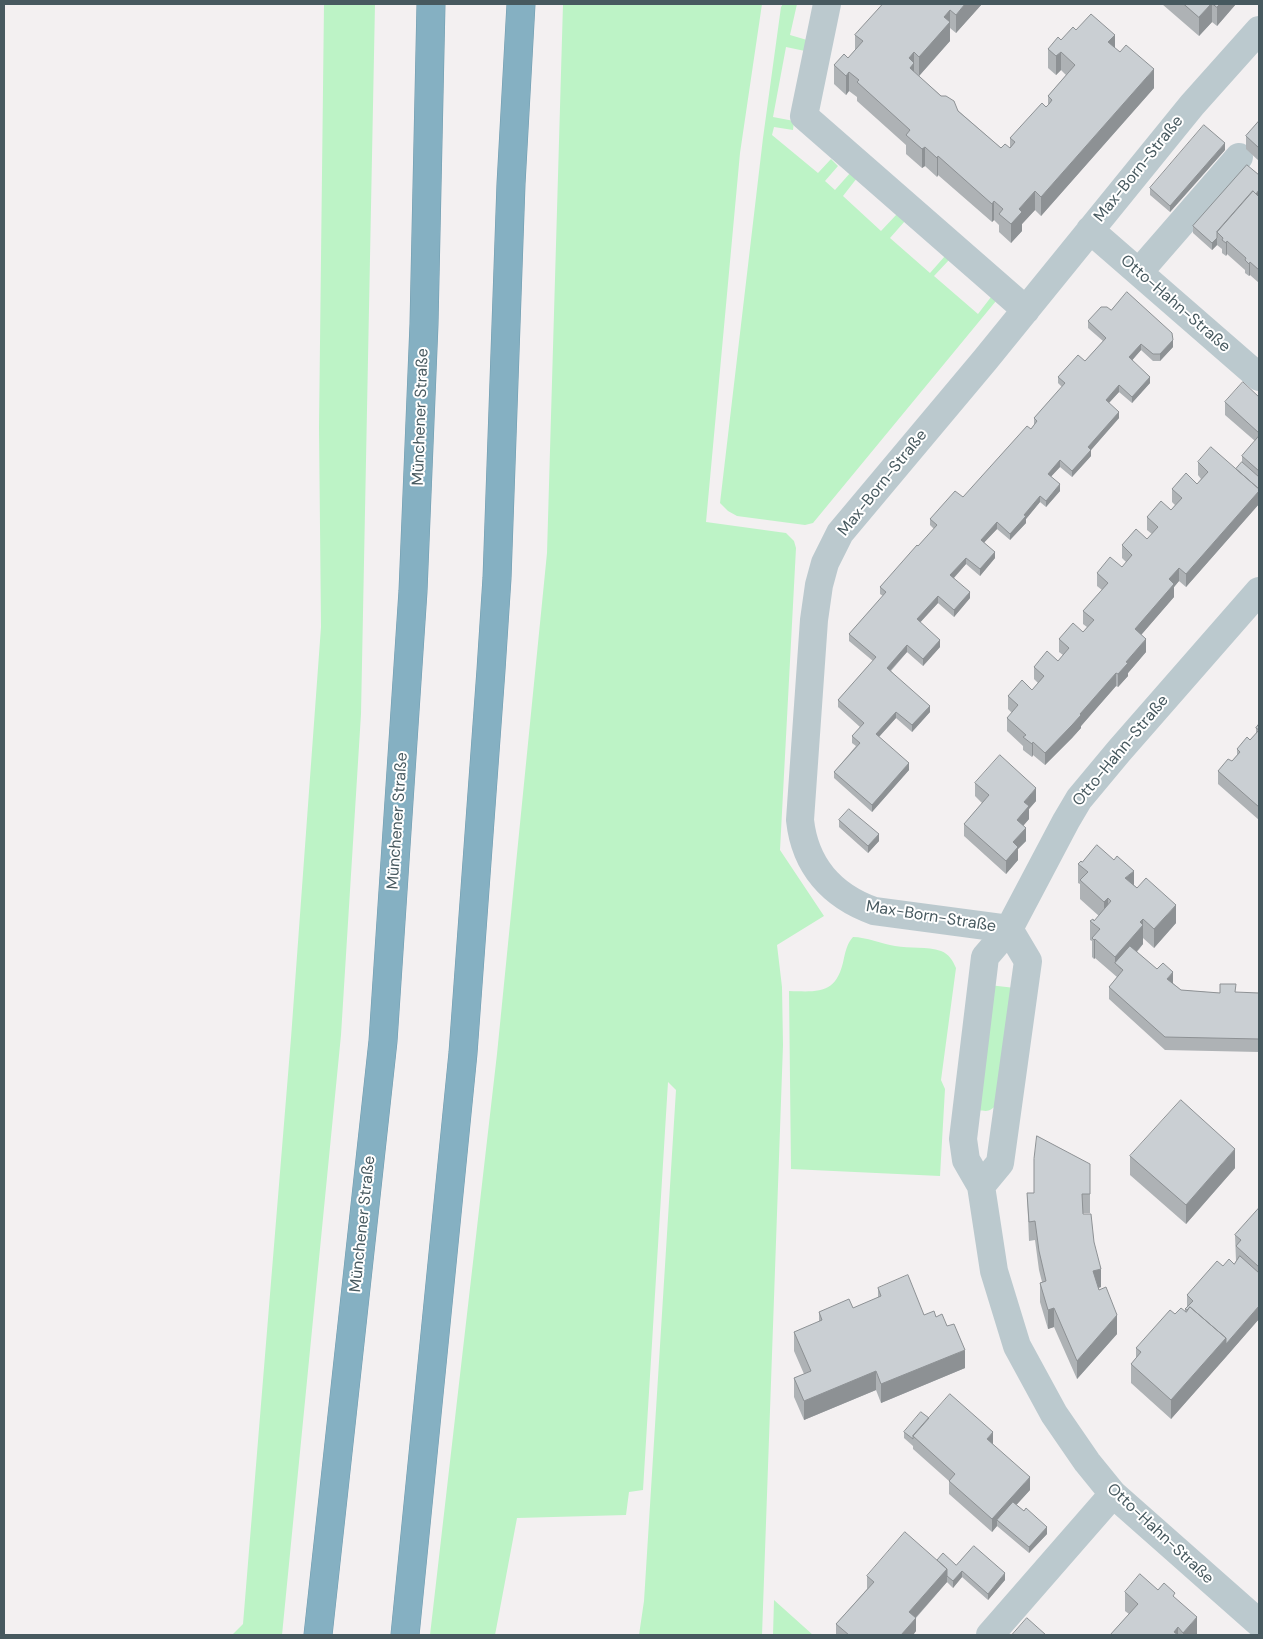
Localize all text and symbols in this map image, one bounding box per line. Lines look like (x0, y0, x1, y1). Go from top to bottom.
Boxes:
street label: Max-Born-Straße (1090, 112, 1188, 226)
street label: Otto-Hahn-Straße (1116, 251, 1234, 357)
street label: Münchener Straße (409, 348, 433, 486)
street label: Max-Born-Straße (834, 426, 932, 540)
street label: Otto-Hahn-Straße (1069, 692, 1173, 810)
street label: Münchener Straße (384, 752, 412, 890)
street label: Max-Born-Straße (865, 897, 997, 937)
street label: Münchener Straße (346, 1155, 380, 1293)
street label: Otto-Hahn-Straße (1103, 1480, 1217, 1588)

